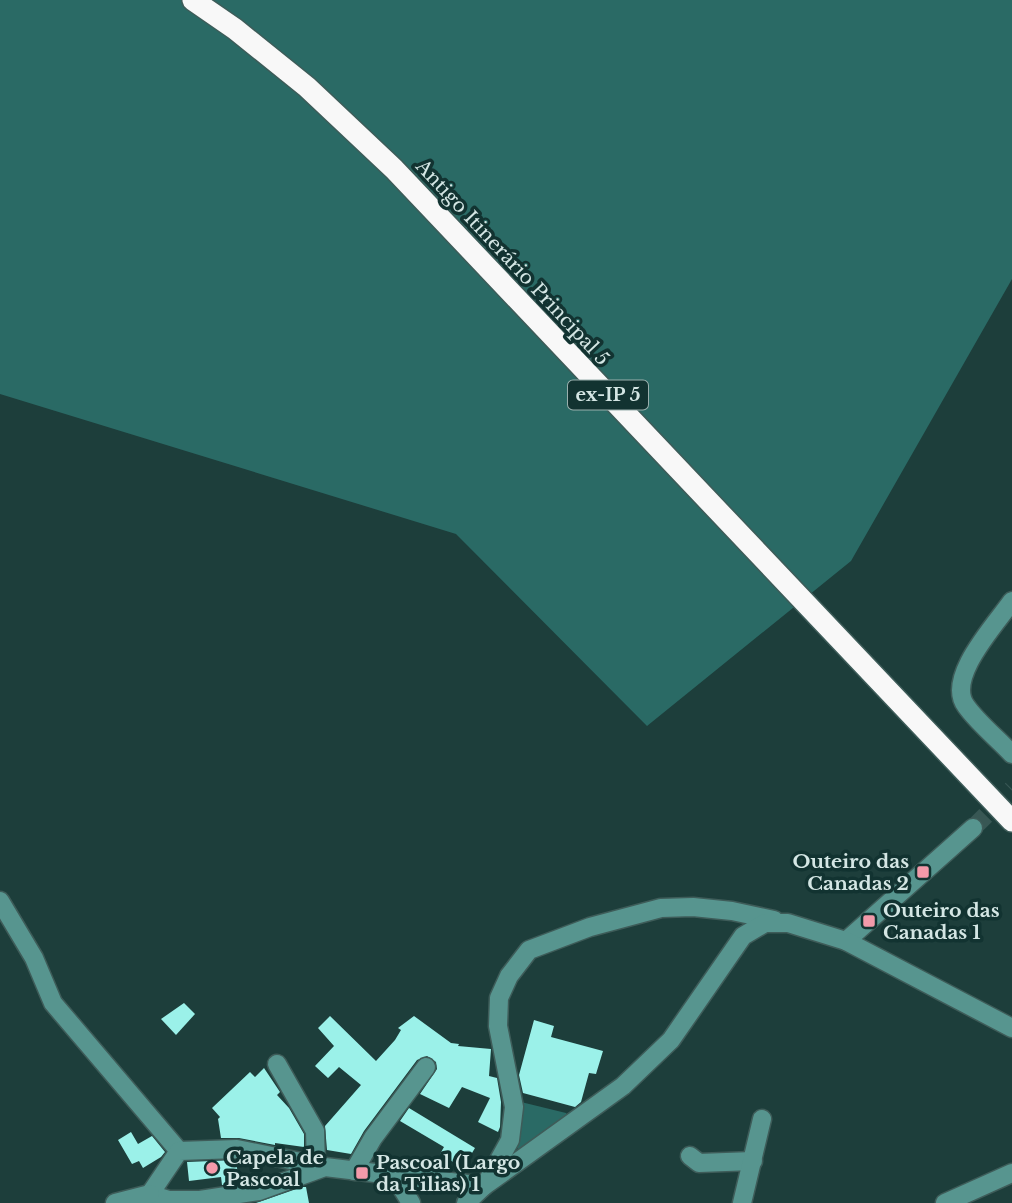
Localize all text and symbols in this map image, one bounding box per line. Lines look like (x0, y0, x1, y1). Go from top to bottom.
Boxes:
street label: Antigo Itinerário Principal 5 (410, 154, 614, 370)
road number: ex-IP 5 (568, 380, 648, 410)
place label: Outeiro das Canadas 2 (792, 850, 909, 895)
marker: Outeiro das Canadas 2 (915, 864, 931, 880)
place label: Outeiro das Canadas 1 (883, 899, 1000, 944)
marker: Outeiro das Canadas 1 (861, 913, 877, 929)
place label: Capela de Pascoal (226, 1146, 324, 1191)
place label: Pascoal (Largo da Tilias) 1 (376, 1151, 520, 1196)
marker: Capela de Pascoal (204, 1160, 220, 1176)
marker: Pascoal (Largo da Tilias) 1 (354, 1165, 370, 1181)

